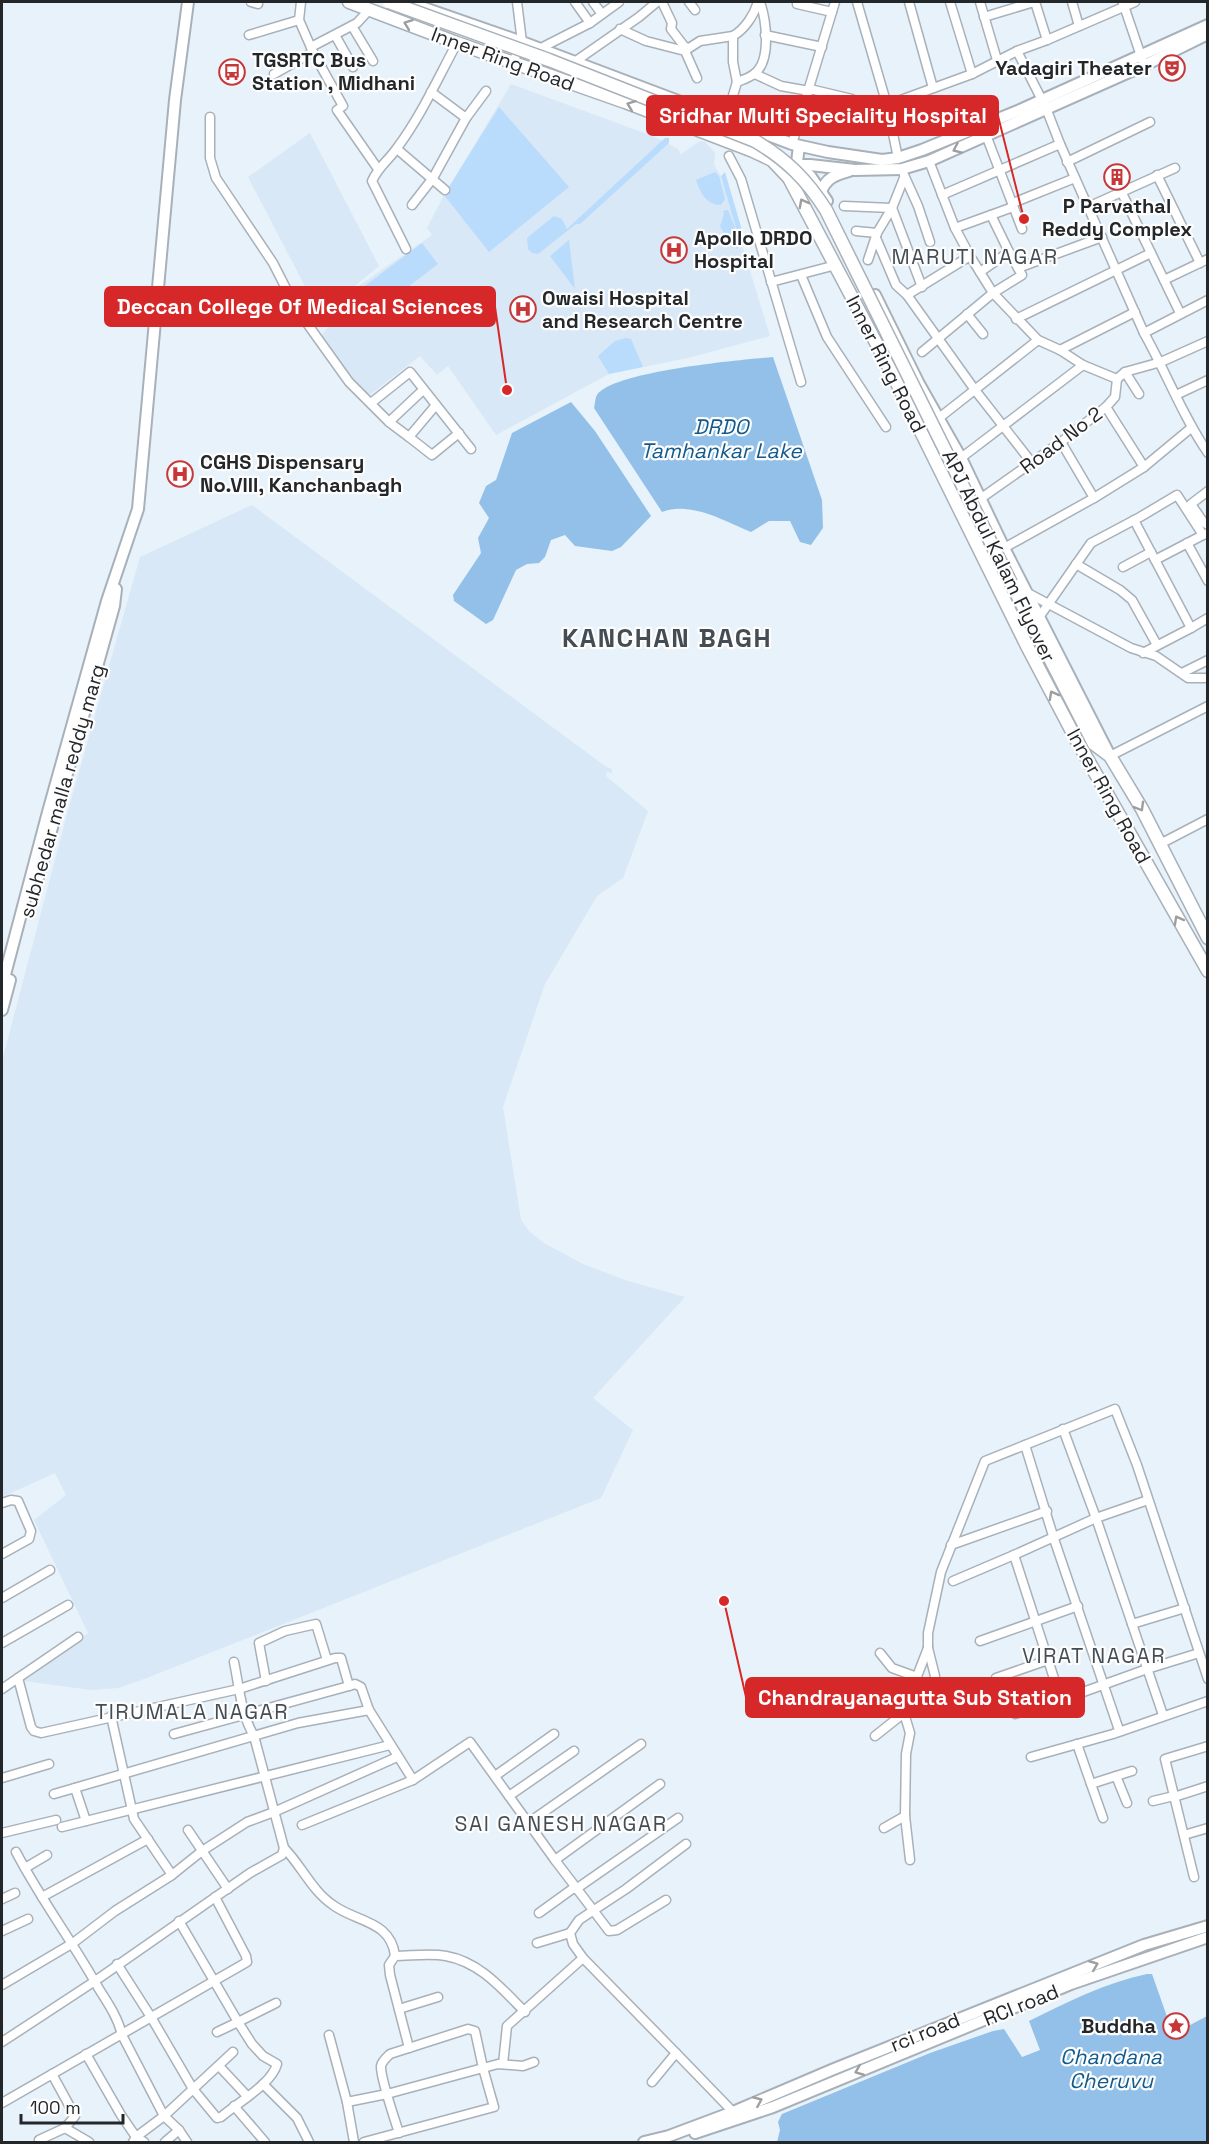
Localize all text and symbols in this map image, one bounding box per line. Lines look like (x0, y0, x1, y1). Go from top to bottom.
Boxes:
one-way arrow (403, 19, 413, 32)
street label: Inner Ring Road (428, 21, 578, 97)
place label: TGSRTC Bus Station , Midhani (252, 47, 415, 96)
theatre icon: Yadagiri Theater (1157, 53, 1187, 83)
place label: Yadagiri Theater (995, 55, 1152, 81)
bus stop icon: TGSRTC Bus Station , Midhani (217, 57, 247, 87)
callout: Sridhar Multi Speciality Hospital (647, 96, 998, 135)
one-way arrow (626, 100, 637, 112)
text: Sridhar Multi Speciality Hospital (659, 102, 987, 129)
one-way arrow (952, 141, 963, 153)
building icon: P Parvathal Reddy Complex (1102, 162, 1132, 192)
place label: P Parvathal Reddy Complex (1042, 193, 1192, 242)
one-way arrow (799, 199, 810, 209)
place label: Apollo DRDO Hospital (694, 225, 812, 274)
hospital icon: Apollo DRDO Hospital (659, 235, 689, 265)
district label: MARUTI NAGAR (892, 243, 1058, 270)
place label: Owaisi Hospital and Research Centre (542, 285, 743, 334)
callout: Deccan College Of Medical Sciences (105, 287, 495, 326)
street label: Inner Ring Road (840, 291, 932, 437)
text: Deccan College Of Medical Sciences (117, 293, 483, 320)
hospital icon: Owaisi Hospital and Research Centre (508, 294, 538, 324)
street label: Road No 2 (1014, 400, 1108, 480)
water label: DRDO Tamhankar Lake (640, 413, 803, 464)
street label: APJ Abdul Kalam Flyover (936, 446, 1062, 666)
place label: CGHS Dispensary No.VIII, Kanchanbagh (200, 449, 402, 498)
hospital icon: CGHS Dispensary No.VIII, Kanchanbagh (165, 459, 195, 489)
district label: KANCHAN BAGH (562, 621, 772, 655)
street label: subhedar malla reddy marg (13, 661, 111, 921)
one-way arrow (1049, 691, 1060, 701)
street label: Inner Ring Road (1061, 724, 1157, 868)
one-way arrow (1133, 800, 1144, 811)
one-way arrow (1174, 916, 1186, 927)
district label: VIRAT NAGAR (1022, 1642, 1166, 1669)
callout: Chandrayanagutta Sub Station (746, 1678, 1084, 1717)
text: Chandrayanagutta Sub Station (758, 1684, 1072, 1711)
district label: TIRUMALA NAGAR (95, 1698, 289, 1725)
district label: SAI GANESH NAGAR (455, 1810, 667, 1837)
one-way arrow (1088, 1959, 1099, 1972)
street label: RCI road (979, 1978, 1063, 2032)
street label: rci road (886, 2006, 964, 2058)
place icon: Buddha (1161, 2011, 1191, 2041)
place label: Buddha (1081, 2013, 1156, 2039)
water label: Chandana Cheruvu (1060, 2043, 1163, 2094)
one-way arrow (854, 2064, 865, 2076)
scale bar (21, 2087, 123, 2125)
text: 100 m (30, 2096, 81, 2119)
one-way arrow (752, 2096, 763, 2108)

